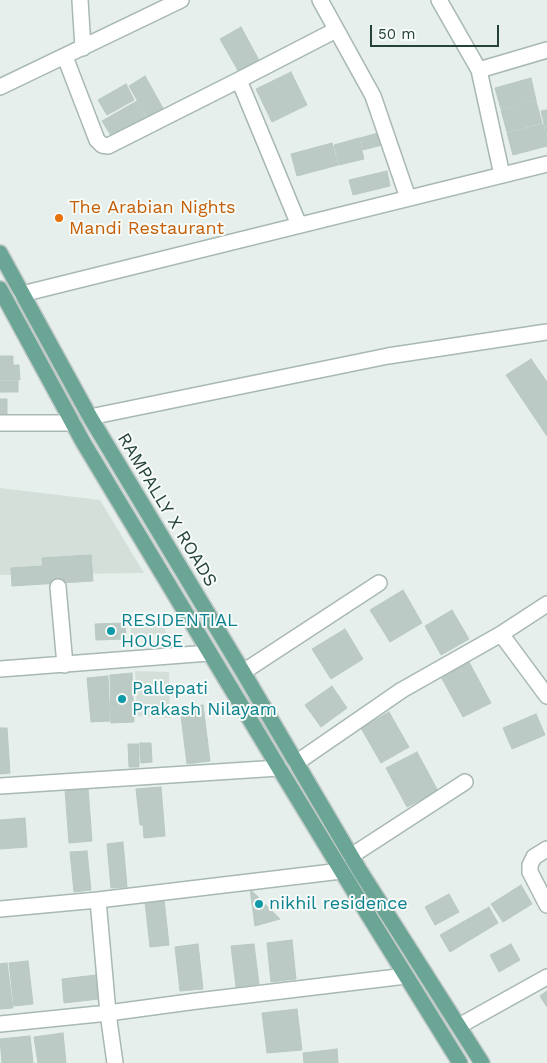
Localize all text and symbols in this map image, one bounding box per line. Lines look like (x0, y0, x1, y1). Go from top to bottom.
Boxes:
scale bar (372, 15, 501, 47)
text: 50 m (378, 25, 415, 43)
place label: The Arabian Nights Mandi Restaurant (69, 197, 235, 240)
marker: The Arabian Nights Mandi Restaurant (53, 212, 65, 224)
street label: RAMPALLY X ROADS (113, 429, 221, 591)
place label: RESIDENTIAL HOUSE (121, 610, 238, 652)
marker: RESIDENTIAL HOUSE (105, 625, 117, 637)
place label: Pallepati Prakash Nilayam (132, 678, 277, 721)
marker: Pallepati Prakash Nilayam (116, 693, 128, 705)
place label: nikhil residence (269, 893, 408, 915)
marker: nikhil residence (253, 898, 265, 910)

